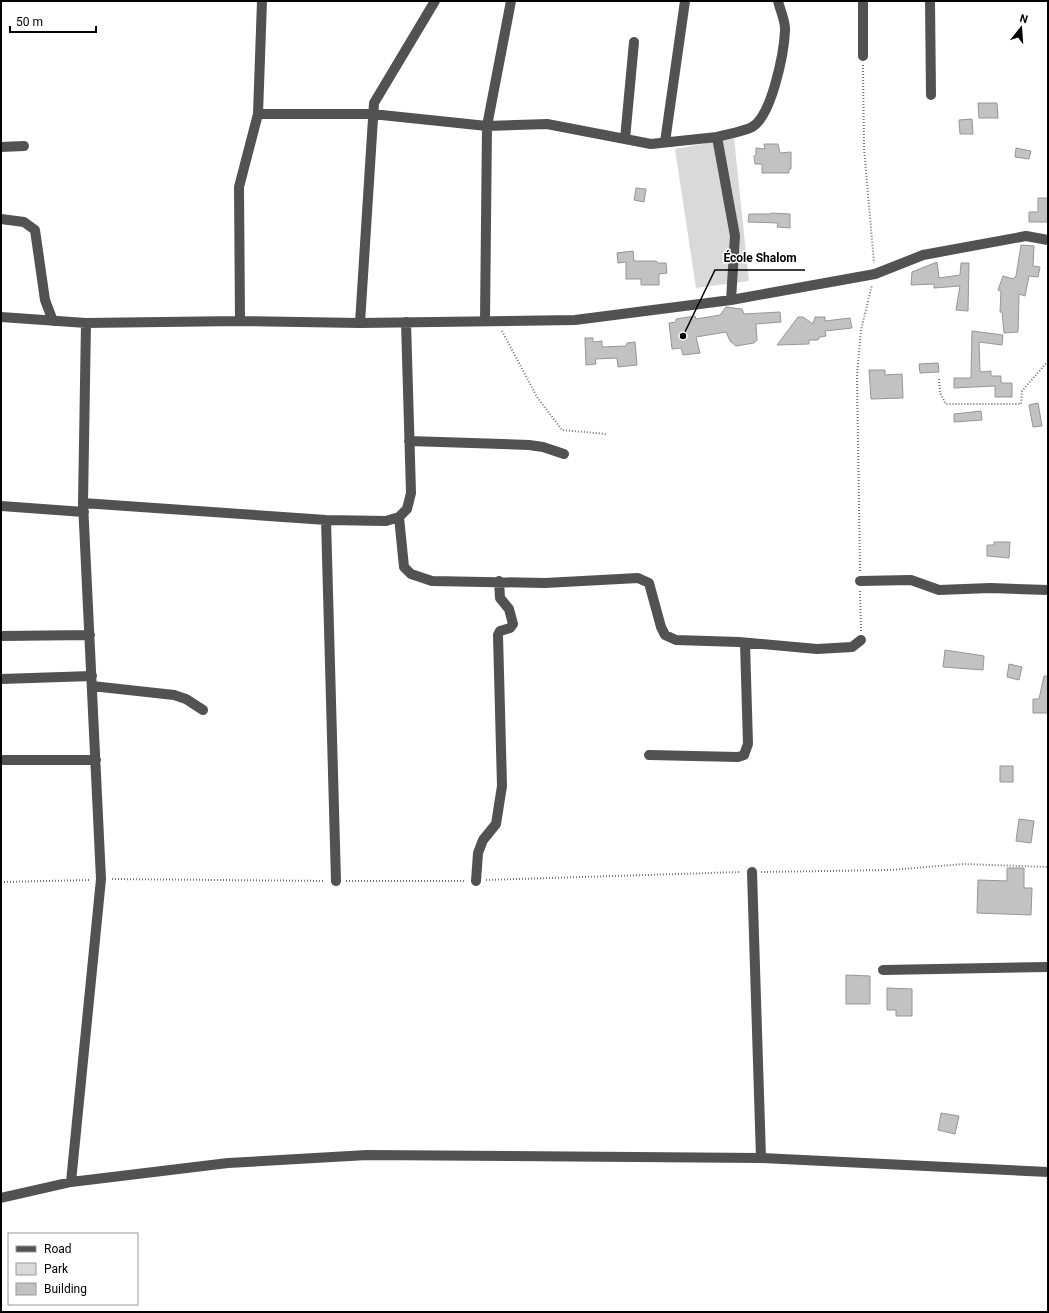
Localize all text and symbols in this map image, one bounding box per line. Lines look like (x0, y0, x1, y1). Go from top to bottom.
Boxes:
scale bar (10, 8, 96, 34)
north arrow (1001, 8, 1041, 48)
text: N (1018, 12, 1030, 26)
text: 50 m (16, 15, 43, 29)
callout: École Shalom (715, 246, 805, 270)
text: École Shalom (723, 250, 797, 265)
legend (8, 1233, 138, 1305)
text: Road (44, 1242, 72, 1256)
text: Park (44, 1262, 69, 1276)
text: Building (44, 1282, 87, 1296)

